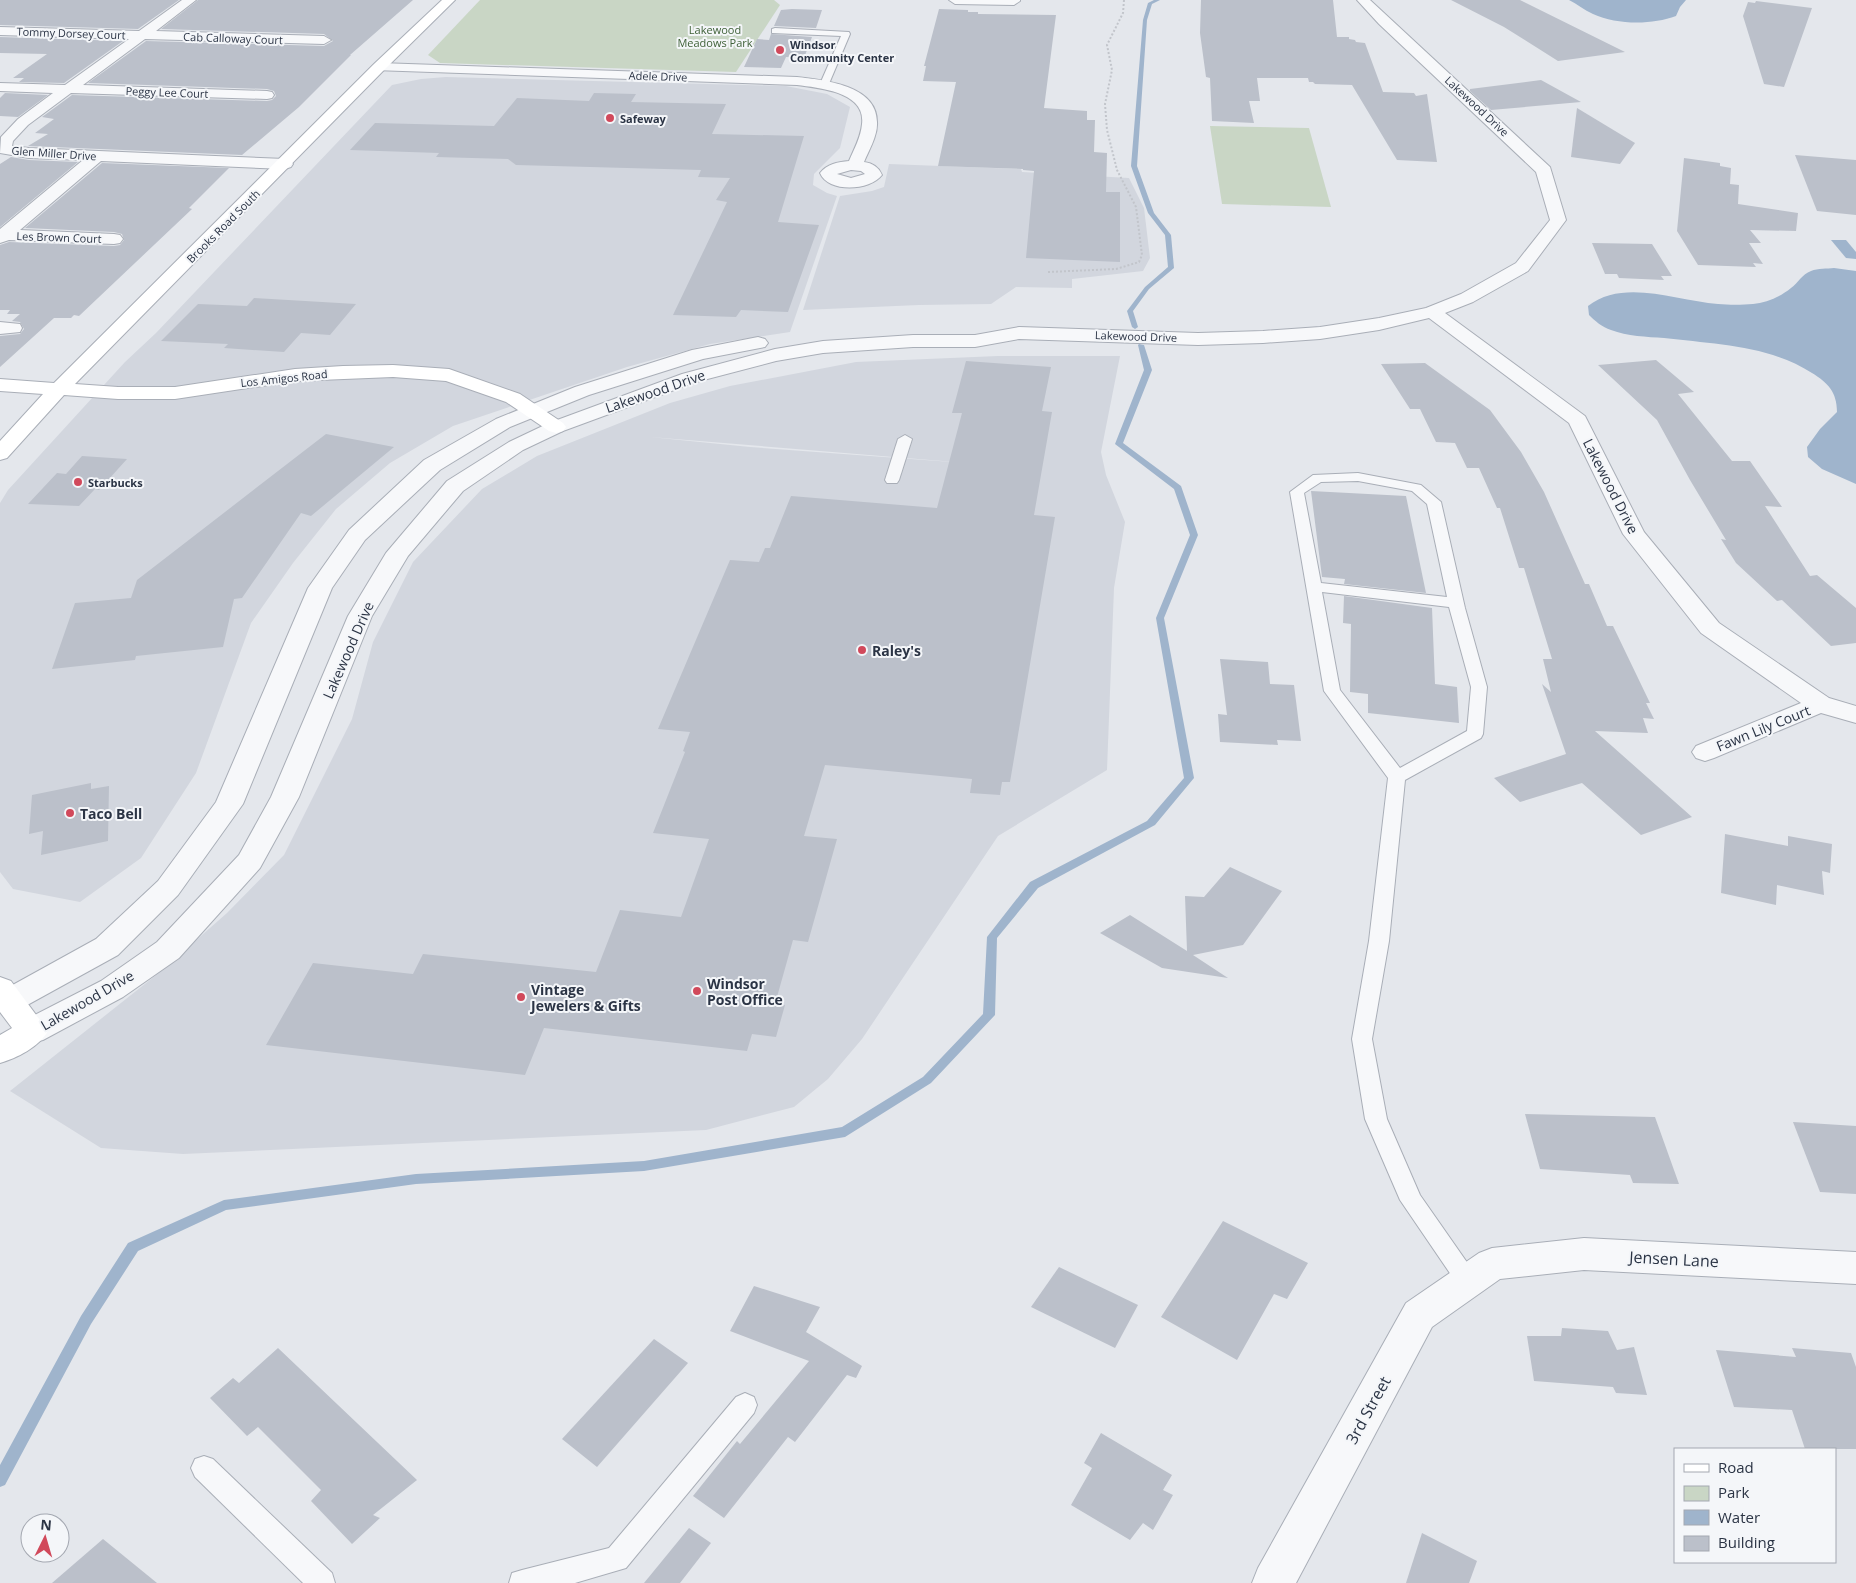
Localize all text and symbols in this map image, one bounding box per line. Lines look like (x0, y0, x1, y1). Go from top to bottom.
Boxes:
park label: Lakewood Meadows Park (677, 22, 753, 50)
street label: Tommy Dorsey Court (16, 24, 126, 42)
street label: Cab Calloway Court (183, 29, 283, 47)
place label: Windsor Community Center (790, 37, 894, 65)
marker: Windsor Community Center (774, 44, 786, 56)
street label: Adele Drive (628, 67, 688, 85)
street label: Lakewood Drive (1442, 73, 1512, 139)
street label: Peggy Lee Court (125, 83, 209, 101)
place label: Safeway (620, 111, 667, 126)
marker: Safeway (604, 112, 616, 124)
street label: Glen Miller Drive (11, 143, 97, 163)
street label: Brooks Road South (183, 186, 263, 266)
street label: Les Brown Court (16, 228, 102, 246)
street label: Lakewood Drive (1095, 327, 1177, 345)
street label: Lakewood Drive (603, 365, 708, 417)
street label: Los Amigos Road (240, 366, 328, 390)
street label: Lakewood Drive (1579, 435, 1643, 537)
place label: Starbucks (88, 475, 143, 490)
marker: Starbucks (72, 476, 84, 488)
street label: Lakewood Drive (318, 598, 378, 702)
place label: Raley's (872, 641, 921, 660)
marker: Raley's (856, 644, 868, 656)
street label: Fawn Lily Court (1713, 701, 1813, 755)
place label: Taco Bell (80, 804, 142, 823)
marker: Taco Bell (64, 807, 76, 819)
street label: Lakewood Drive (37, 966, 137, 1034)
place label: Windsor Post Office (707, 974, 783, 1009)
place label: Vintage Jewelers & Gifts (529, 980, 641, 1015)
marker: Windsor Post Office (691, 985, 703, 997)
marker: Vintage Jewelers & Gifts (515, 991, 527, 1003)
street label: Jensen Lane (1627, 1246, 1719, 1272)
street label: 3rd Street (1340, 1372, 1396, 1448)
legend (1674, 1448, 1836, 1563)
text: Road (1718, 1457, 1754, 1477)
text: Park (1718, 1482, 1749, 1502)
text: Water (1718, 1507, 1760, 1527)
north arrow (20, 1513, 70, 1563)
text: N (40, 1515, 53, 1535)
text: Building (1718, 1532, 1775, 1552)

